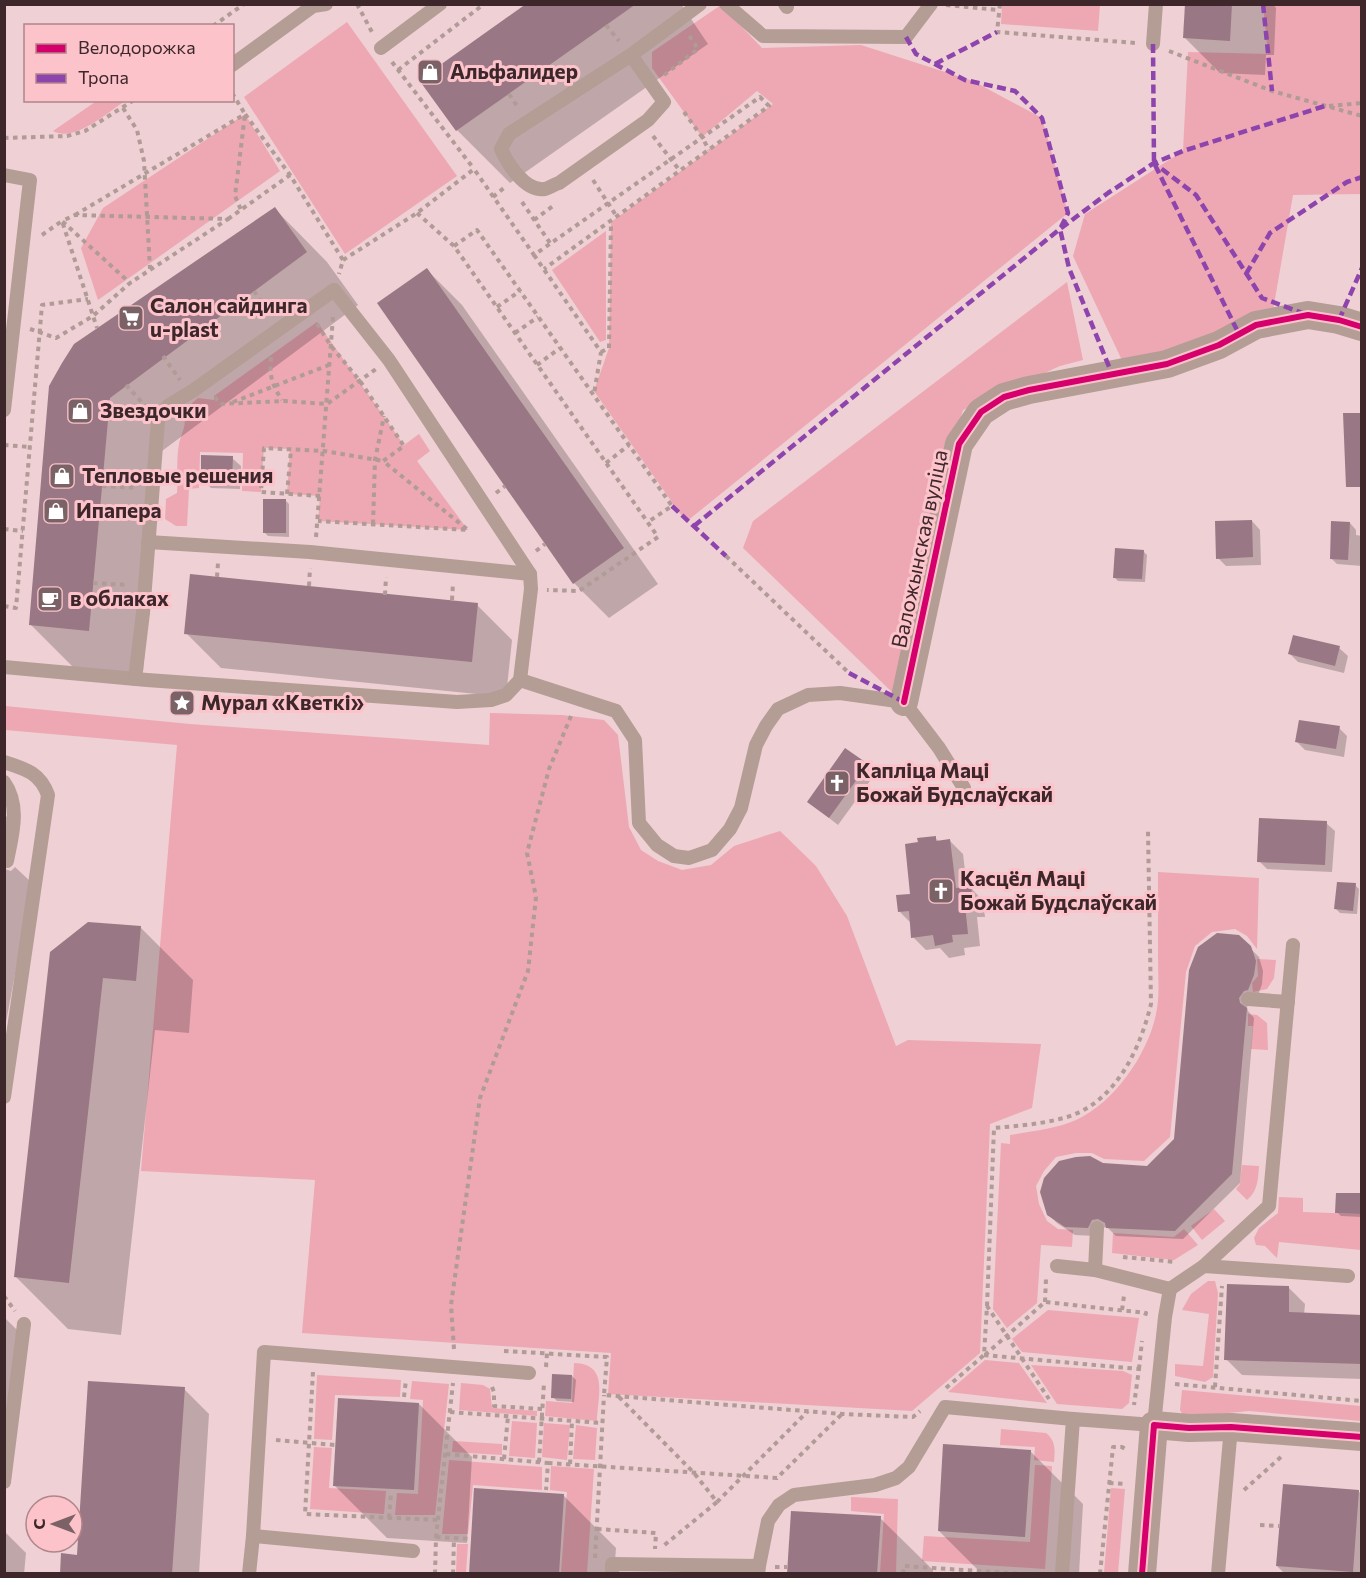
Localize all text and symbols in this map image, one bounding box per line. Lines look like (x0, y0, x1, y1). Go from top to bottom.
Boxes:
legend (24, 24, 234, 102)
text: Велодорожка (78, 36, 196, 58)
shop icon: Альфалидер (415, 57, 445, 87)
place label: Альфалидер (450, 58, 578, 83)
text: Тропа (78, 66, 129, 88)
place label: Салон сайдинга u-plast (150, 292, 307, 341)
supermarket icon: Салон сайдинга u-plast (116, 303, 146, 333)
shop icon: Звездочки (65, 396, 95, 426)
place label: Звездочки (100, 397, 207, 422)
street label: Валожынская вуліца (885, 447, 952, 650)
shop icon: Тепловые решения (47, 461, 77, 491)
place label: Тепловые решения (82, 462, 273, 487)
shop icon: Ипапера (41, 496, 71, 526)
place label: Ипапера (76, 497, 161, 522)
cafe icon: в облаках (35, 584, 65, 614)
place label: в облаках (70, 585, 169, 610)
place icon: Мурал «Кветкі» (167, 688, 197, 718)
place label: Мурал «Кветкі» (201, 689, 365, 714)
place label: Капліца Маці Божай Будслаўскай (856, 757, 1053, 806)
church icon: Капліца Маці Божай Будслаўскай (822, 768, 852, 798)
place label: Касцёл Маці Божай Будслаўскай (960, 865, 1157, 914)
church icon: Касцёл Маці Божай Будслаўскай (926, 876, 956, 906)
north arrow (24, 1494, 84, 1554)
text: С (29, 1518, 48, 1529)

